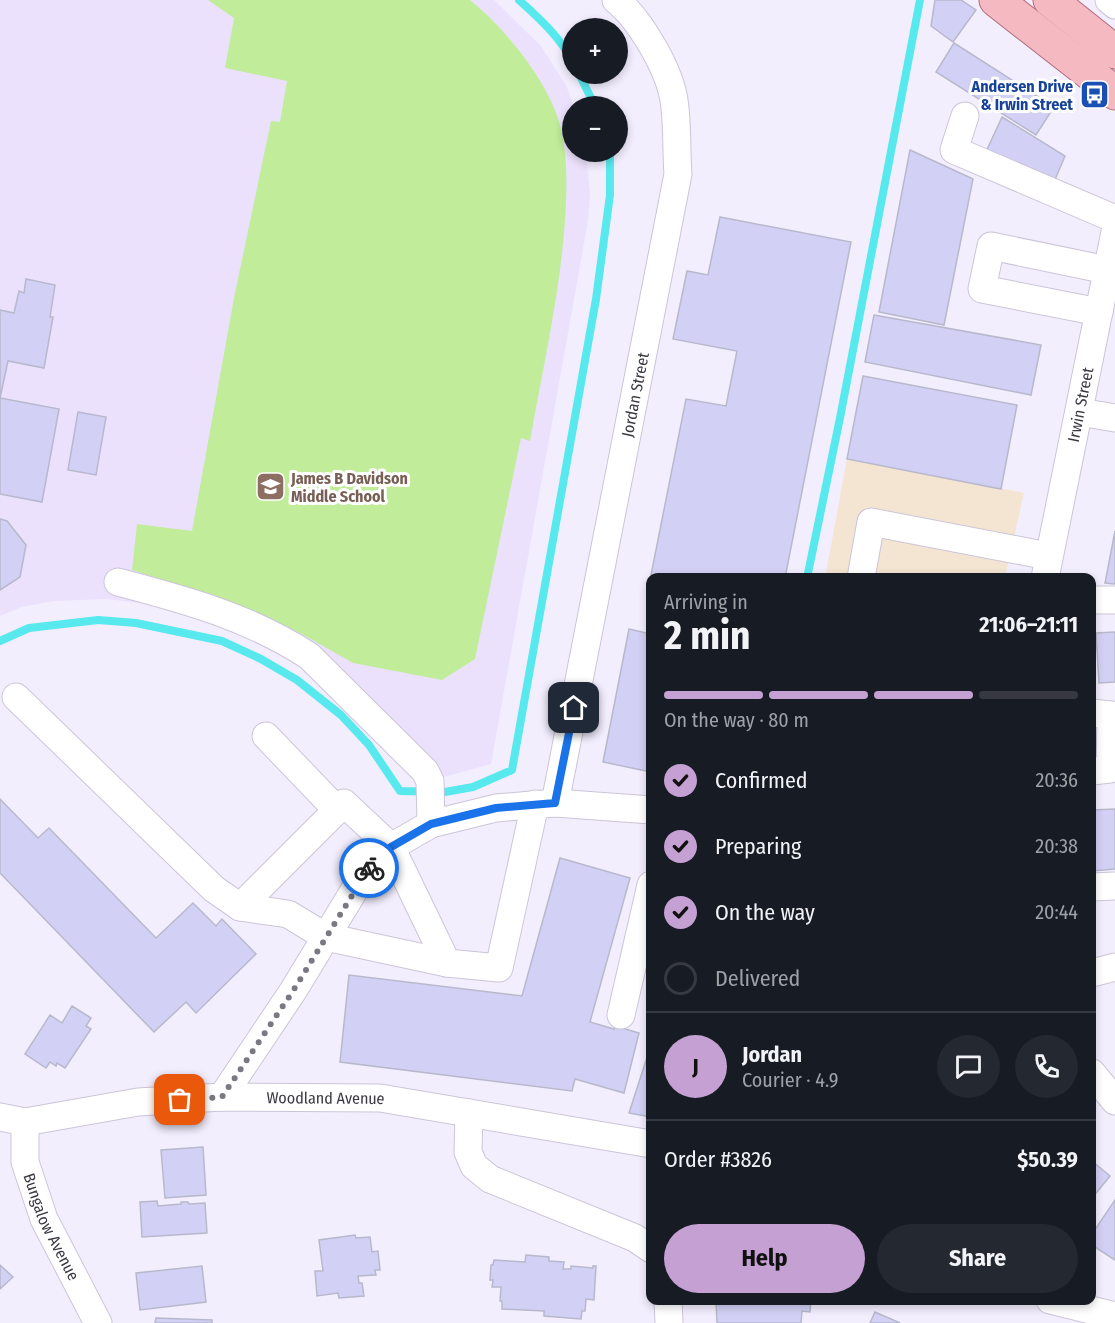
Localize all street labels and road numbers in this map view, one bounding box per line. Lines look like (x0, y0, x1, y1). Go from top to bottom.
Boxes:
street label: Jordan Street (617, 350, 653, 439)
street label: Irwin Street (1063, 365, 1097, 444)
street label: Woodland Avenue (266, 1088, 386, 1108)
street label: Bungalow Avenue (20, 1171, 84, 1283)

